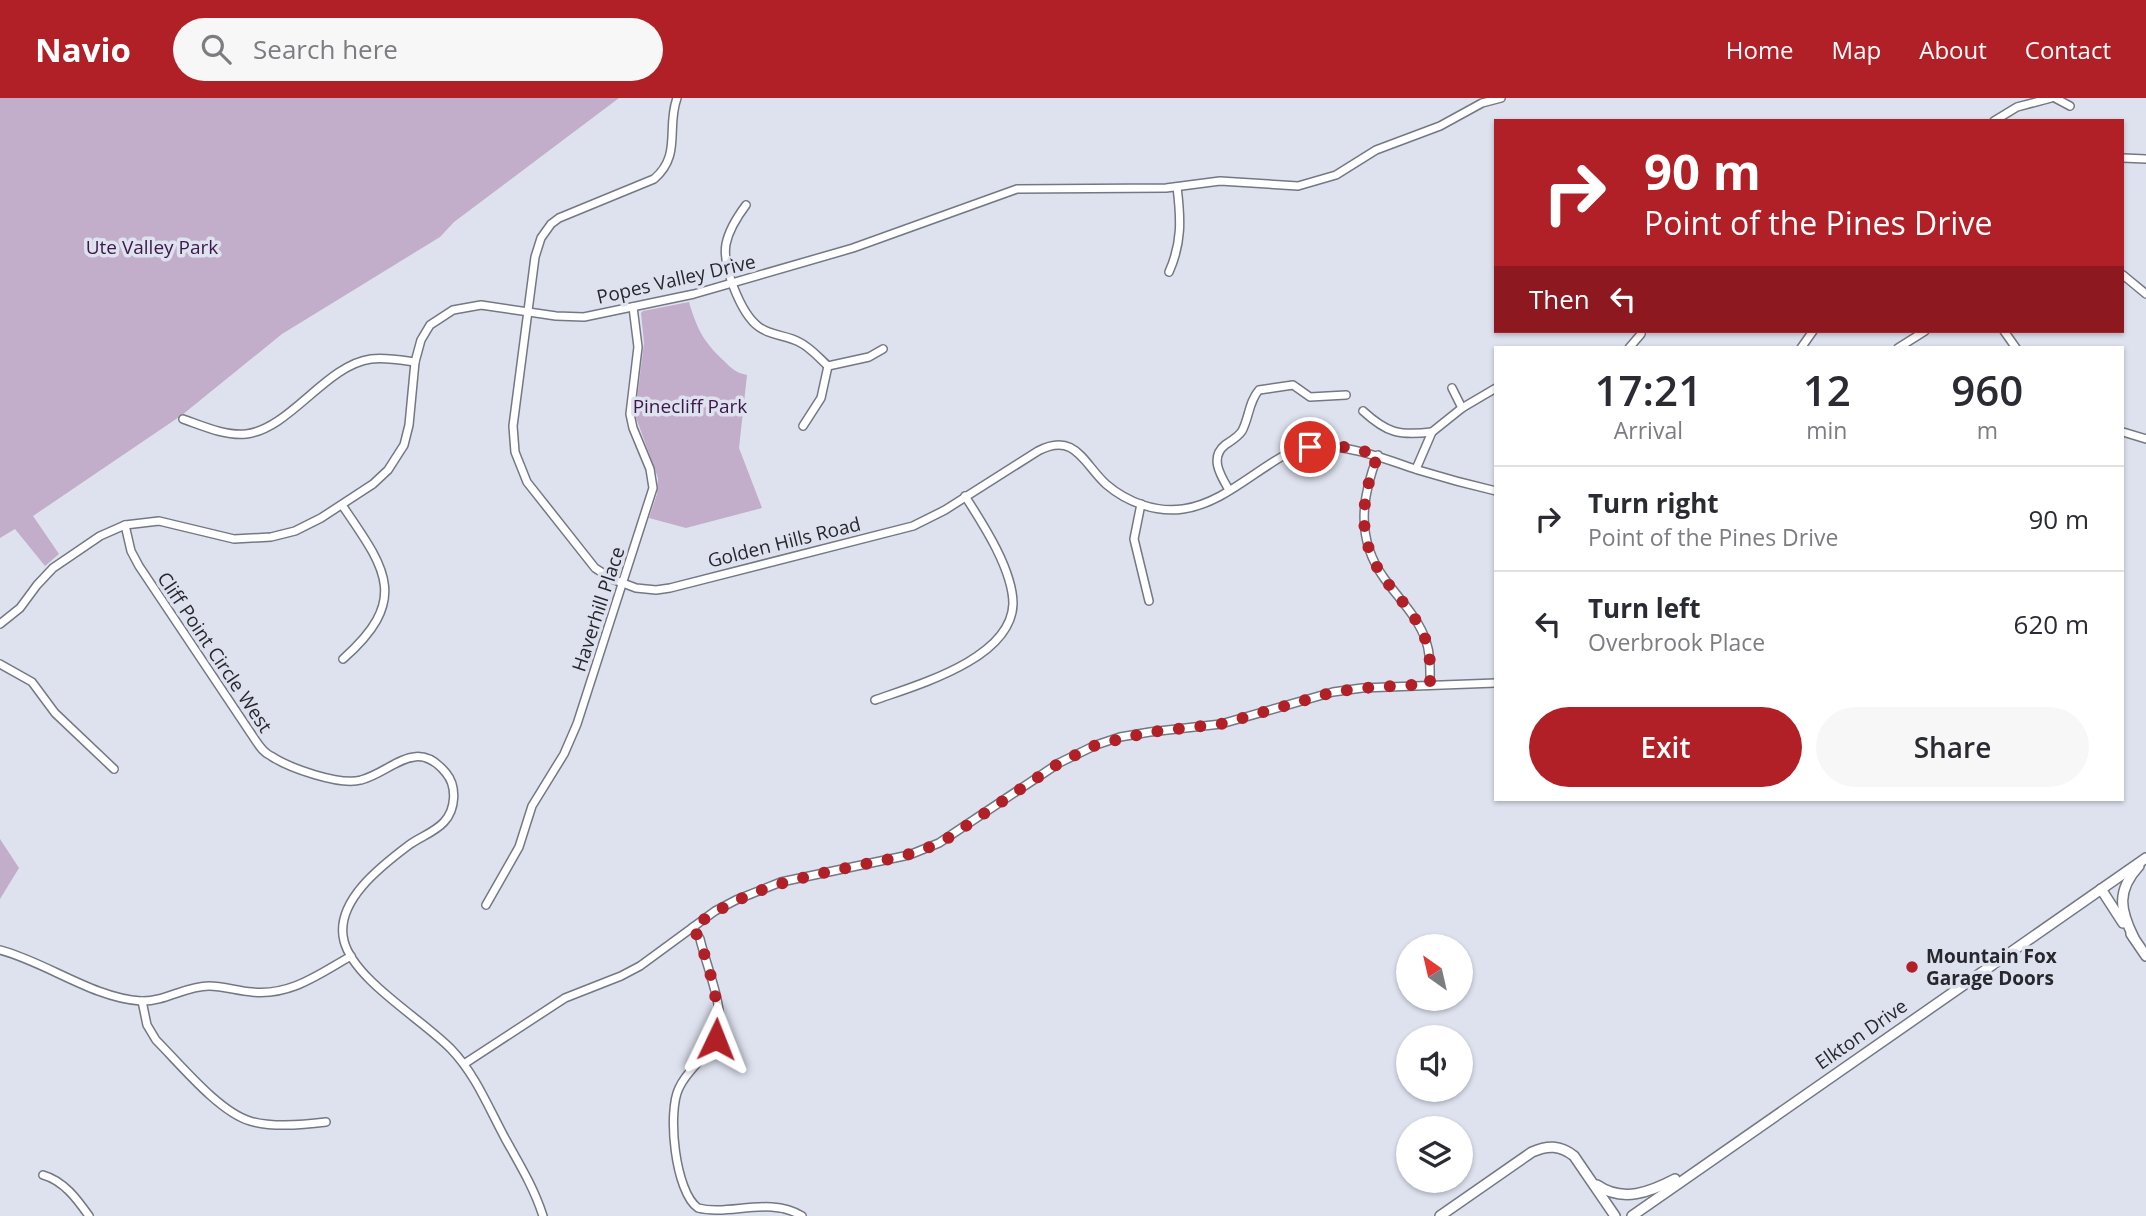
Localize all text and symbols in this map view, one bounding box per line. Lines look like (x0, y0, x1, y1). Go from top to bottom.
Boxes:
search box (173, 18, 663, 81)
text: Navio (35, 27, 131, 72)
icon: search (197, 30, 235, 68)
text: Search here (253, 31, 398, 67)
text: Home (1726, 33, 1794, 66)
text: Map (1832, 33, 1881, 66)
text: About (1919, 33, 1987, 66)
text: Contact (2025, 33, 2111, 66)
text: 90 m (1644, 138, 1761, 204)
icon: right (1529, 147, 1620, 238)
text: Point of the Pines Drive (1644, 201, 1992, 244)
park label: Ute Valley Park (86, 234, 218, 260)
street label: Popes Valley Drive (594, 248, 758, 310)
icon: left (1604, 280, 1642, 318)
text: Then (1529, 281, 1590, 317)
text: 17:21 (1595, 361, 1702, 418)
text: 12 (1803, 361, 1851, 418)
text: 960 (1951, 361, 2023, 418)
park label: Pinecliff Park (633, 393, 747, 419)
text: Arrival (1614, 414, 1683, 446)
text: min (1806, 414, 1847, 446)
text: m (1977, 414, 1998, 446)
pin (1280, 417, 1340, 477)
icon: arrive (1291, 428, 1329, 466)
text: Turn right (1588, 485, 1719, 521)
icon: right (1529, 500, 1567, 538)
text: 90 m (2028, 501, 2089, 537)
street label: Golden Hills Road (705, 510, 863, 574)
text: Point of the Pines Drive (1588, 521, 1838, 553)
street label: Haverhill Place (566, 543, 630, 675)
street label: Cliff Point Circle West (152, 567, 279, 738)
text: Turn left (1588, 590, 1700, 626)
icon: left (1529, 605, 1567, 643)
text: 620 m (2014, 606, 2089, 642)
text: Overbrook Place (1588, 626, 1765, 658)
button: Exit (1529, 707, 1802, 787)
button: Share (1816, 707, 2089, 787)
north arrow (1396, 934, 1474, 1012)
map controls (1396, 934, 1473, 1193)
place label: Mountain Fox Garage Doors (1926, 943, 2057, 991)
marker: Mountain Fox Garage Doors (1904, 959, 1920, 975)
street label: Elkton Drive (1810, 993, 1912, 1075)
position arrow (679, 1002, 753, 1076)
button: sound (1396, 1025, 1473, 1102)
button: layers (1396, 1116, 1473, 1193)

